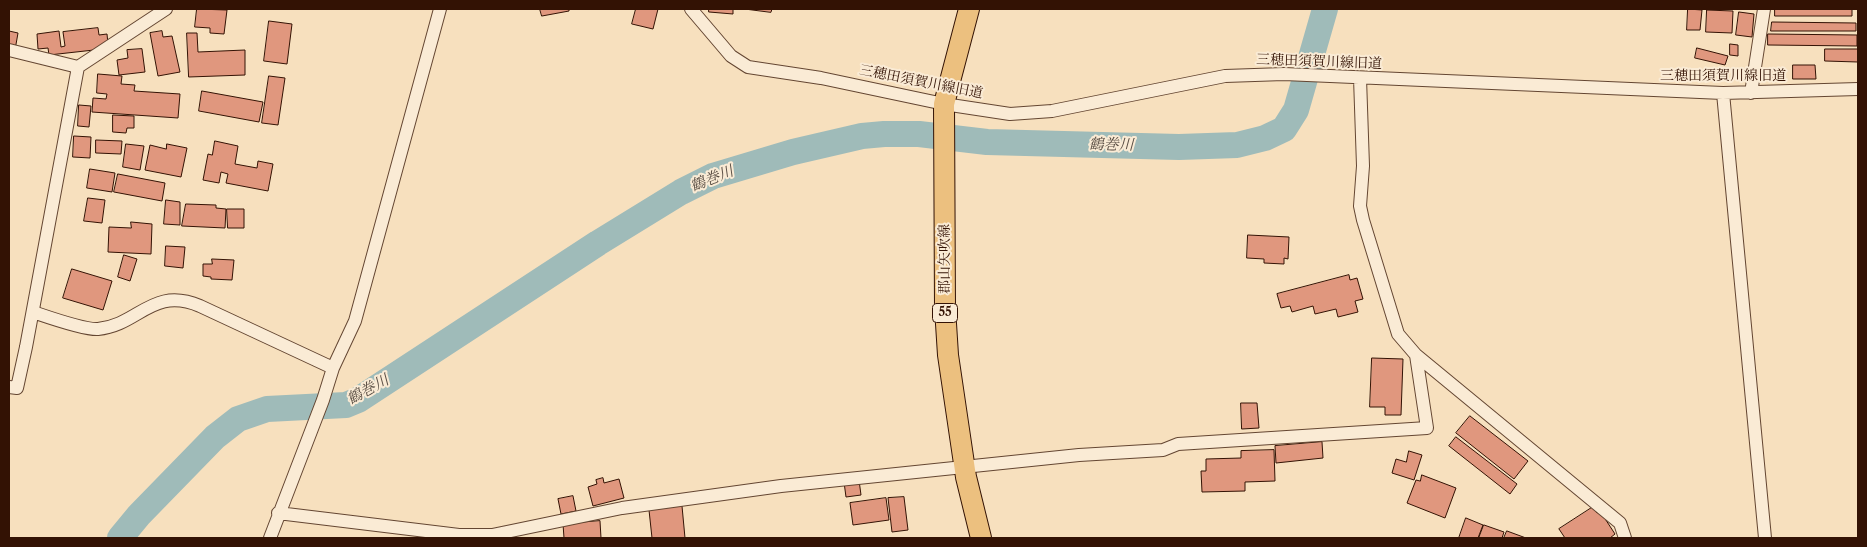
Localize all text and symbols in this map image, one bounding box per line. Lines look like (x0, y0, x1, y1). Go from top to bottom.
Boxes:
street label: 三穂田須賀川線旧道 (1256, 51, 1382, 73)
street label: 三穂田須賀川線旧道 (858, 62, 984, 102)
street label: 三穂田須賀川線旧道 (1660, 68, 1786, 84)
water label: 鶴巻川 (1088, 136, 1134, 154)
water label: 鶴巻川 (688, 162, 736, 196)
street label: 郡山矢吹線 (937, 224, 953, 294)
road number: 55 (932, 304, 958, 322)
water label: 鶴巻川 (344, 371, 392, 409)

